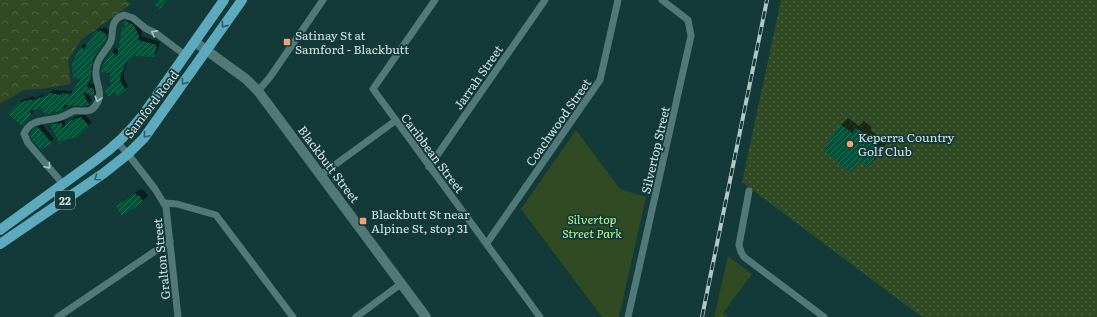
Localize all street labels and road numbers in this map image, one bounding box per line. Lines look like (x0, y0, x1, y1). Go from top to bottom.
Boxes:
street label: Jarrah Street (449, 41, 507, 113)
street label: Samford Road (119, 66, 183, 142)
street label: Coachwood Street (521, 74, 595, 170)
street label: Silvertop Street (636, 104, 674, 195)
street label: Caribbean Street (397, 109, 469, 197)
street label: Blackbutt Street (294, 122, 364, 206)
road number: 22 (55, 191, 75, 209)
street label: Gralton Street (148, 217, 174, 300)

